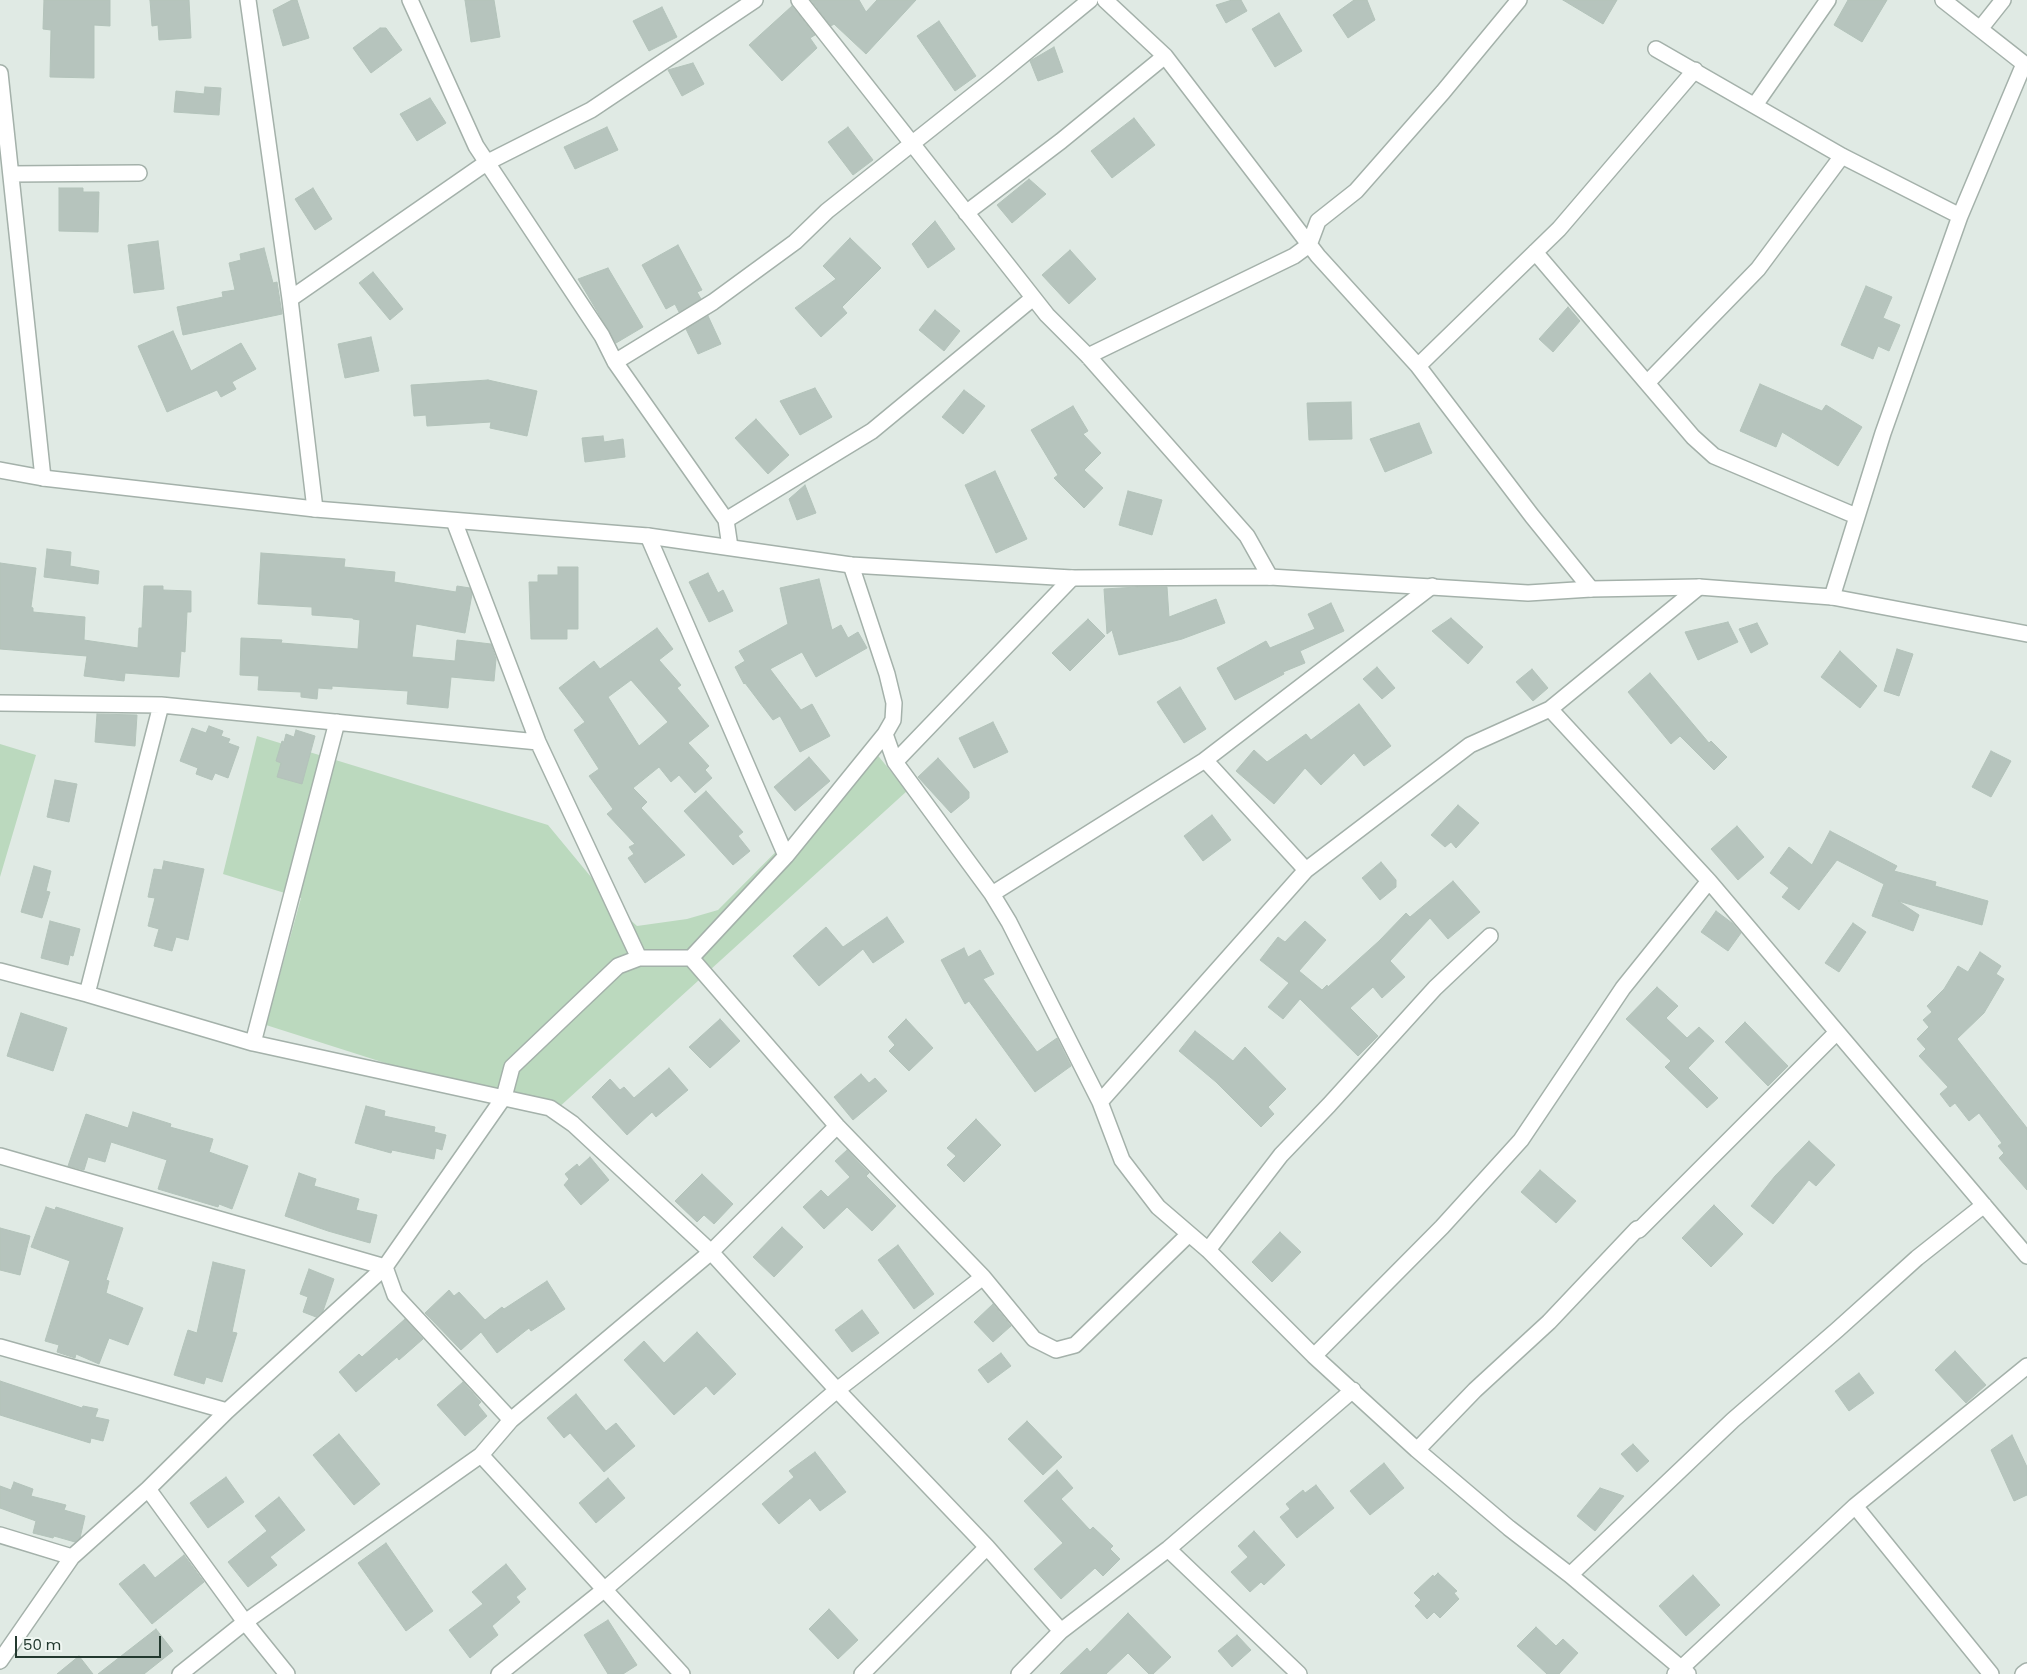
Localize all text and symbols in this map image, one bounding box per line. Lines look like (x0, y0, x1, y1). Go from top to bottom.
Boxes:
scale bar (18, 1626, 164, 1658)
text: 50 m (23, 1634, 61, 1655)

